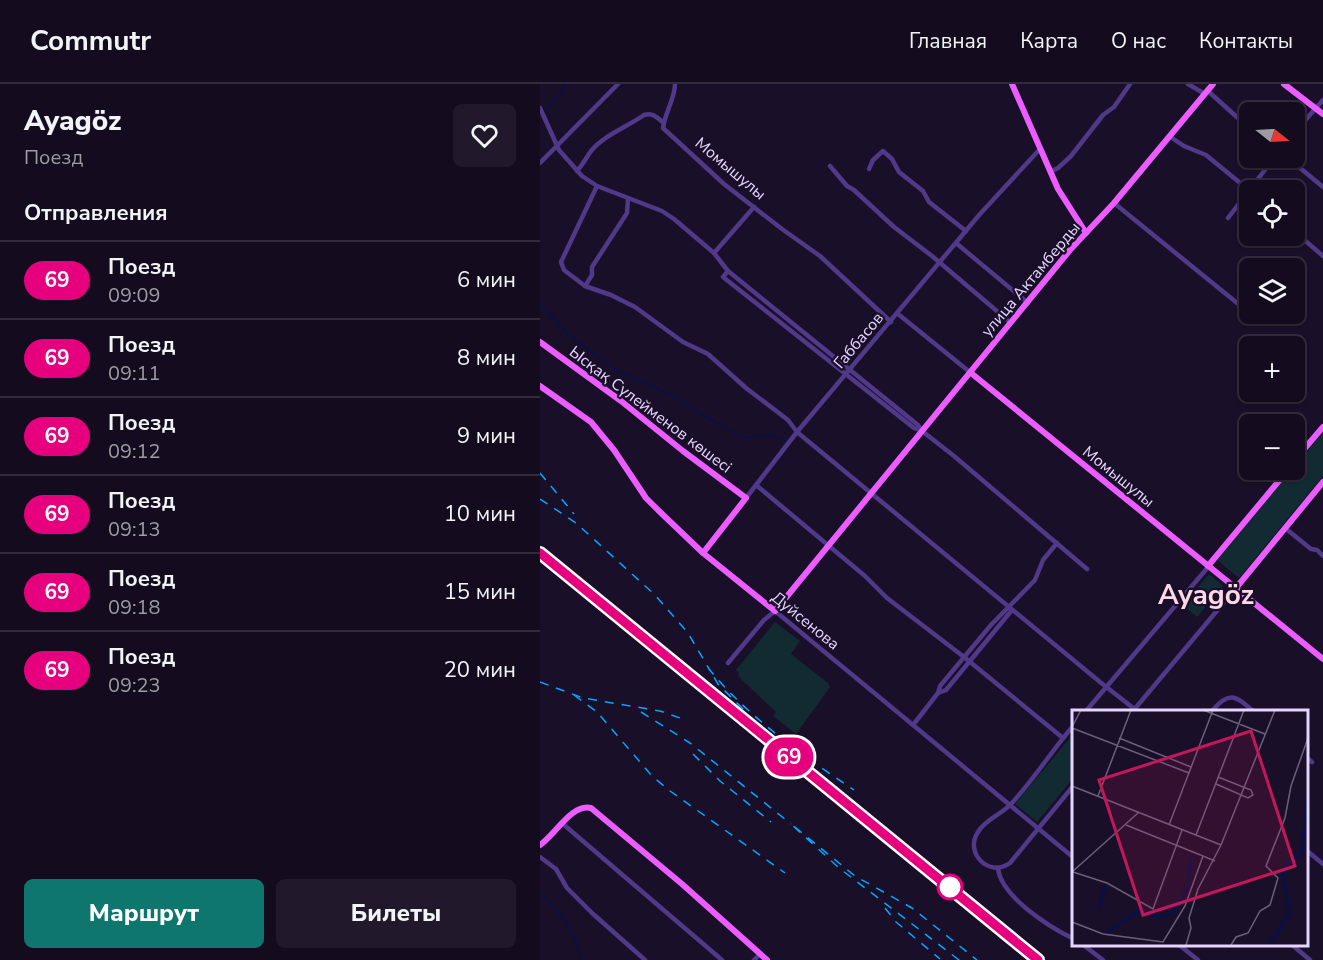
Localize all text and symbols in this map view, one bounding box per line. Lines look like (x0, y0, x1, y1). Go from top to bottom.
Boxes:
text: Commutr (30, 22, 151, 60)
text: Главная (909, 27, 987, 55)
text: Карта (1020, 27, 1078, 55)
text: О нас (1111, 27, 1166, 55)
text: Контакты (1199, 27, 1293, 55)
text: Ayagöz (24, 102, 121, 140)
north arrow (1239, 102, 1305, 168)
map controls (1239, 102, 1305, 480)
button: heart (453, 104, 516, 167)
street label: Момышулы (690, 133, 771, 205)
text: Поезд (24, 144, 83, 171)
button: locate (1239, 180, 1305, 246)
text: Отправления (24, 198, 168, 228)
street label: улица Актамберды (976, 218, 1085, 342)
text: Поезд (108, 252, 175, 282)
button: layers (1239, 258, 1305, 324)
text: 6 мин (457, 265, 516, 295)
text: 69 (44, 266, 70, 294)
text: 09:09 (108, 282, 161, 309)
street label: Габбасов (829, 308, 889, 373)
text: Поезд (108, 330, 175, 360)
button: + (1239, 336, 1305, 402)
street label: Ысқақ Сүлейменов көшесі (565, 341, 736, 478)
text: 8 мин (457, 343, 516, 373)
text: 69 (44, 344, 70, 372)
text: 09:11 (108, 360, 161, 387)
text: Поезд (108, 408, 175, 438)
button: − (1239, 414, 1305, 480)
text: 9 мин (457, 421, 516, 451)
text: 69 (44, 422, 70, 450)
text: 09:12 (108, 438, 161, 465)
street label: Момышулы (1078, 441, 1159, 513)
text: Поезд (108, 486, 175, 516)
text: 10 мин (444, 499, 516, 529)
text: 69 (44, 500, 70, 528)
text: 09:13 (108, 516, 161, 543)
text: Поезд (108, 564, 175, 594)
district label: Ayagöz (1158, 576, 1254, 614)
text: 15 мин (444, 577, 516, 607)
text: 69 (44, 578, 70, 606)
street label: Дуйсенова (767, 586, 844, 655)
text: 09:18 (108, 594, 161, 621)
text: Поезд (108, 642, 175, 672)
text: 20 мин (444, 655, 516, 685)
text: 69 (44, 656, 70, 684)
text: 09:23 (108, 672, 161, 699)
inset map (1072, 710, 1308, 945)
line badge: 69 (762, 738, 816, 776)
text: 69 (776, 743, 802, 771)
unlabelled marker (937, 874, 963, 900)
button: Маршрут (24, 879, 264, 948)
button: Билеты (276, 879, 516, 948)

